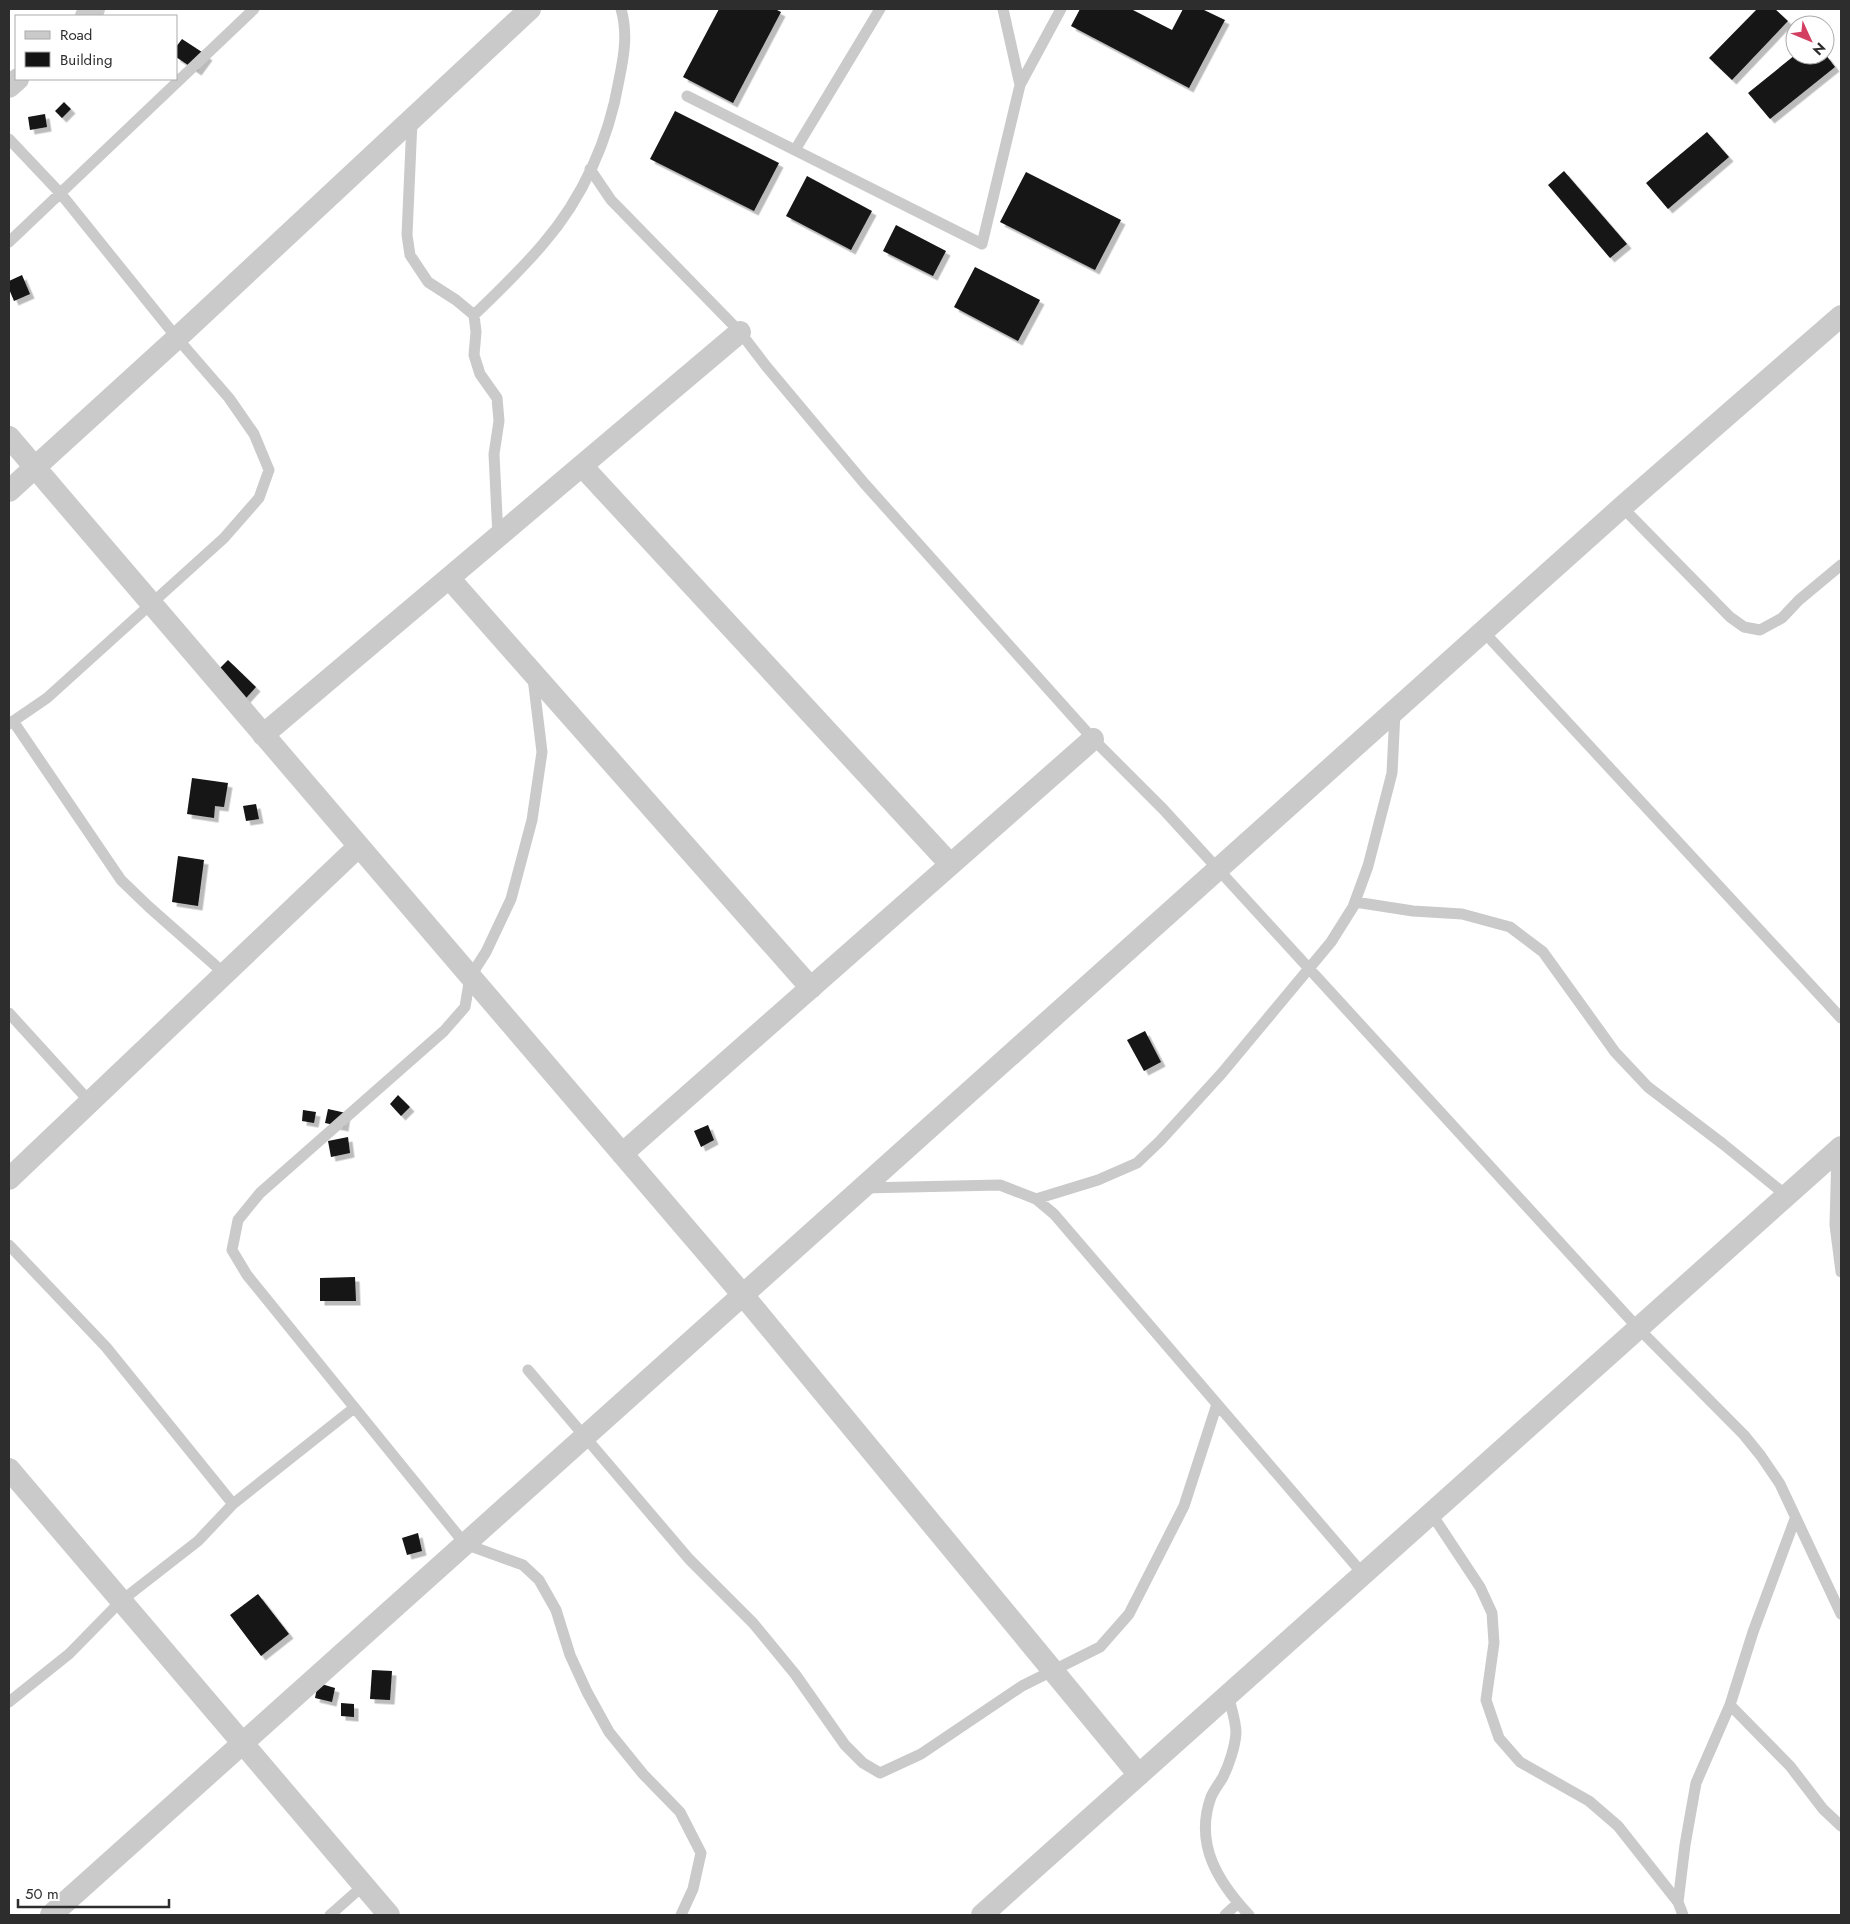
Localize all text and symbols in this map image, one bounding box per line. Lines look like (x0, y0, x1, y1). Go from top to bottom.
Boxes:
legend (15, 15, 178, 80)
north arrow (1785, 15, 1835, 65)
text: Road (60, 24, 92, 46)
text: N (1808, 38, 1830, 60)
text: Building (60, 49, 112, 71)
scale bar (18, 1876, 169, 1908)
text: 50 m (25, 1883, 59, 1905)

